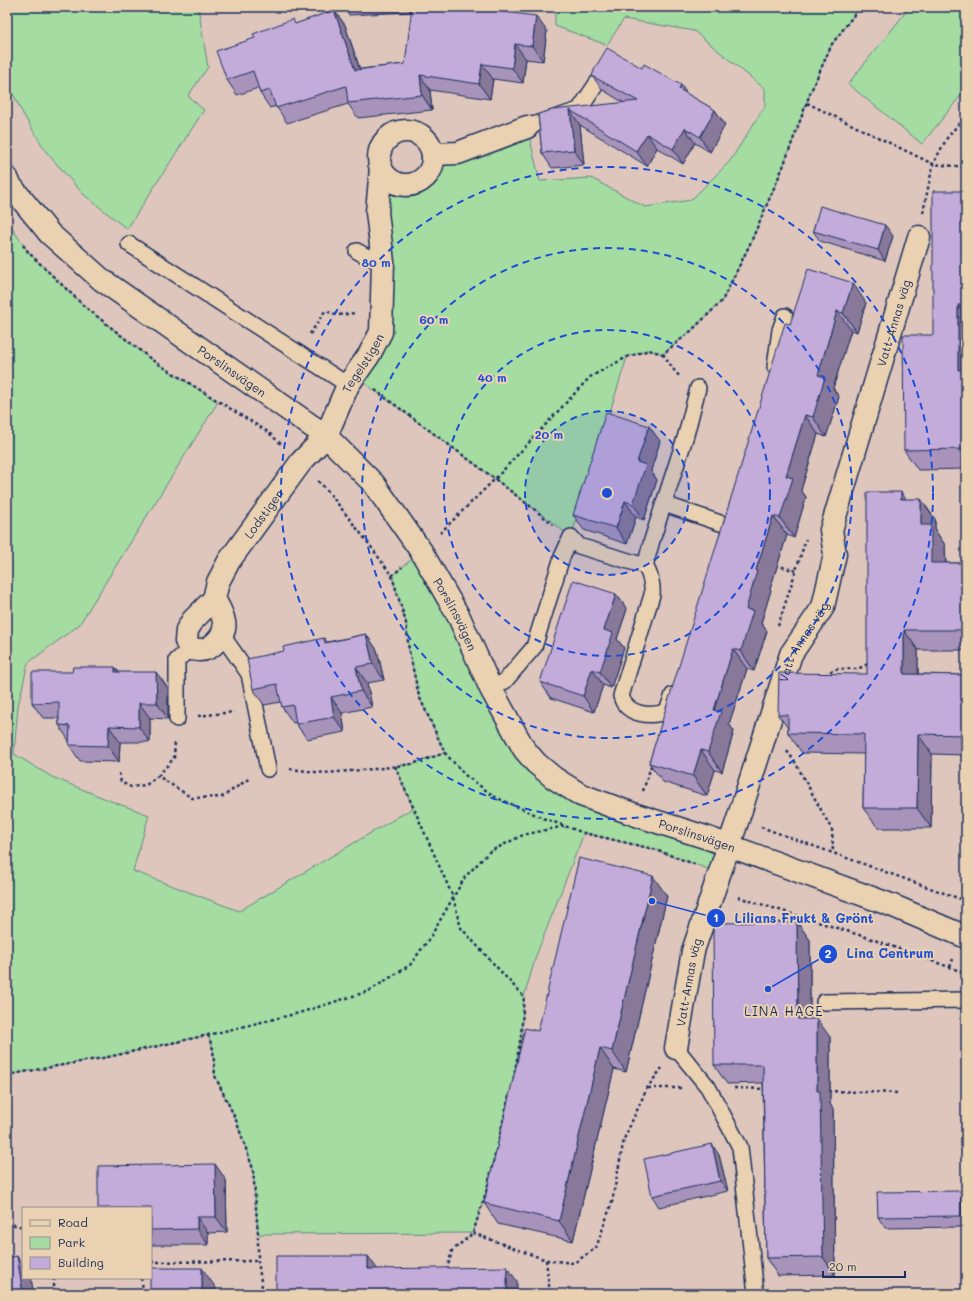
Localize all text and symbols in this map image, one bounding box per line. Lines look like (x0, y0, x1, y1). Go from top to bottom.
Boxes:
text: 80 m (361, 254, 391, 270)
street label: Vatt-Annas väg (873, 277, 914, 368)
text: 60 m (420, 311, 448, 327)
street label: Tegelstigen (338, 330, 387, 395)
street label: Porslinsvägen (195, 341, 270, 400)
text: 40 m (477, 369, 507, 385)
text: 20 m (535, 426, 563, 442)
street label: Lodstigen (240, 486, 287, 541)
centre of rings (600, 486, 614, 500)
street label: Porslinsvägen (430, 575, 481, 653)
street label: Vatt-Annas väg (774, 601, 832, 684)
street label: Porslinsvägen (657, 815, 738, 855)
callout: Lilians Frukt & Grönt (706, 906, 881, 931)
text: 1 (713, 909, 719, 925)
text: Lilians Frukt & Grönt (735, 909, 874, 926)
street label: Vatt-Annas väg (672, 936, 705, 1028)
callout: Lina Centrum (818, 941, 942, 966)
text: Lina Centrum (846, 944, 934, 961)
text: 2 (825, 945, 832, 961)
district label: LINA HAGE (744, 1002, 824, 1019)
legend (22, 1207, 152, 1279)
text: Road (58, 1214, 88, 1230)
text: Park (58, 1234, 85, 1250)
scale bar (823, 1253, 905, 1279)
text: Building (58, 1254, 104, 1270)
text: 20 m (829, 1258, 857, 1274)

